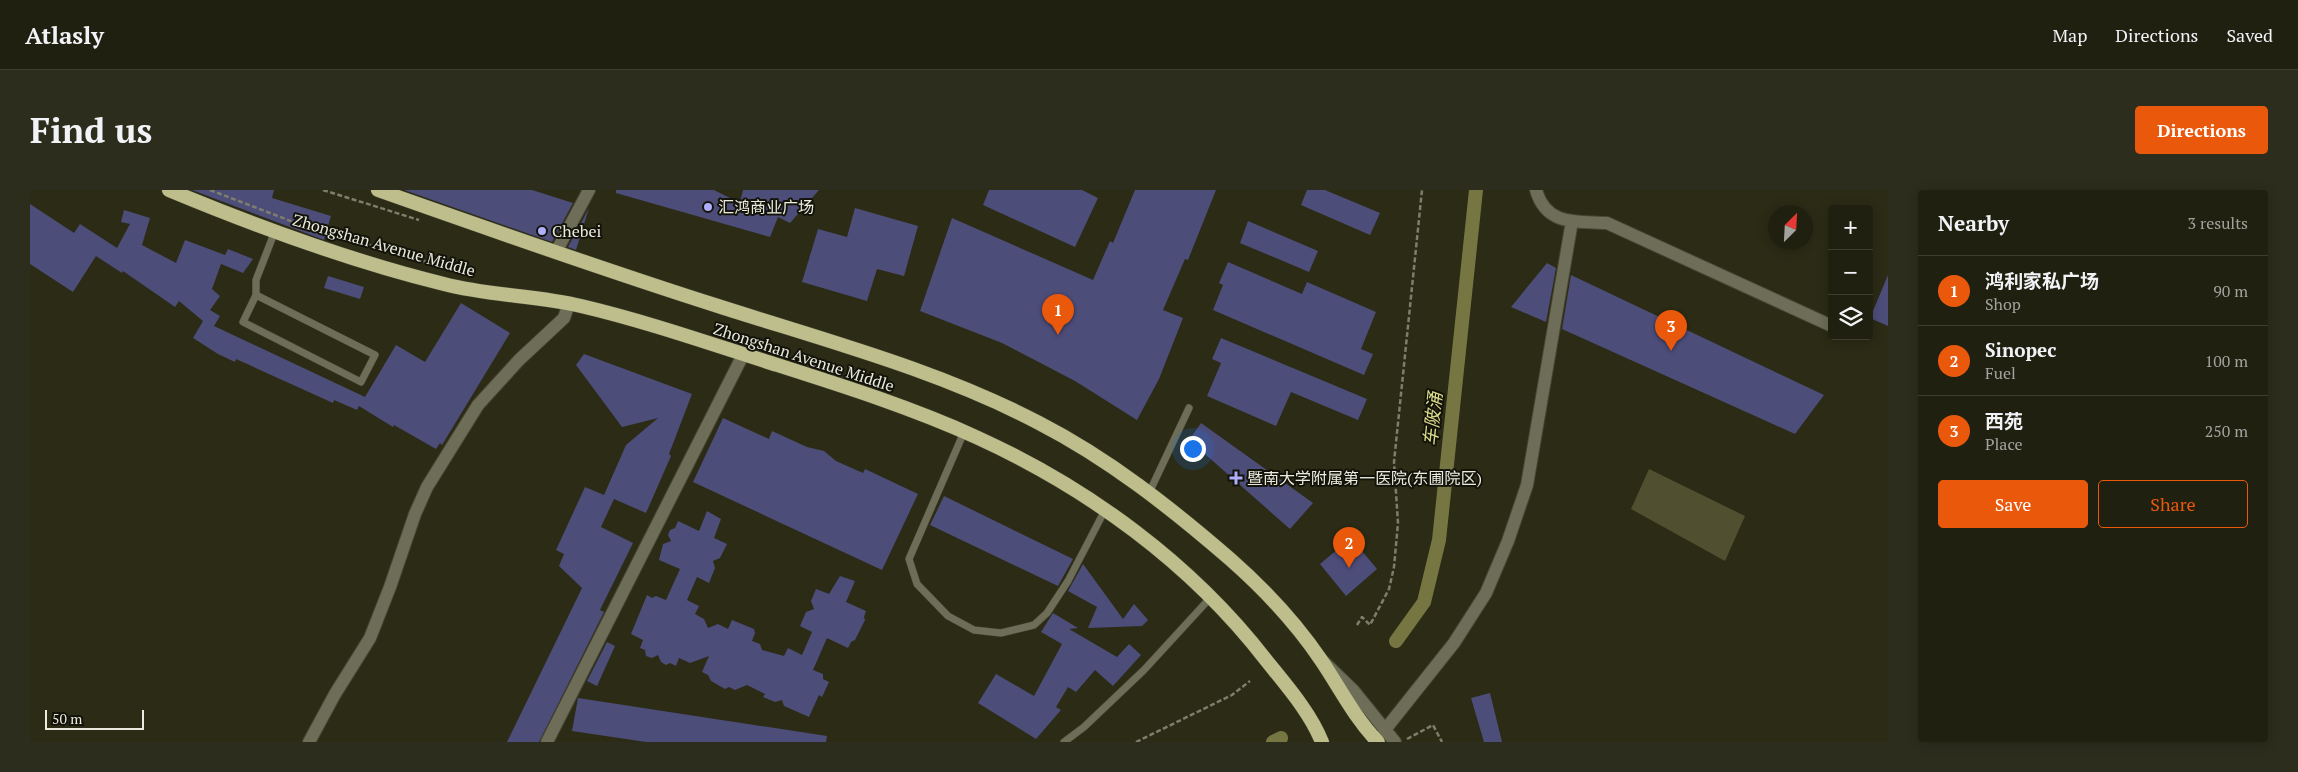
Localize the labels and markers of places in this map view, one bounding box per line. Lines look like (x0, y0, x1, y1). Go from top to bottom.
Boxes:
place label: 汇鸿商业广场 (718, 196, 814, 218)
marker: 汇鸿商业广场 (702, 201, 714, 213)
place label: Chebei (552, 220, 602, 242)
marker: Chebei (536, 225, 548, 237)
pin: 1 (1042, 294, 1074, 335)
pin: 3 (1655, 310, 1687, 351)
place label: 暨南大学附属第一医院(东圃院区) (1247, 467, 1482, 489)
marker: 暨南大学附属第一医院(东圃院区) (1229, 471, 1243, 485)
pin: 2 (1333, 527, 1365, 568)

